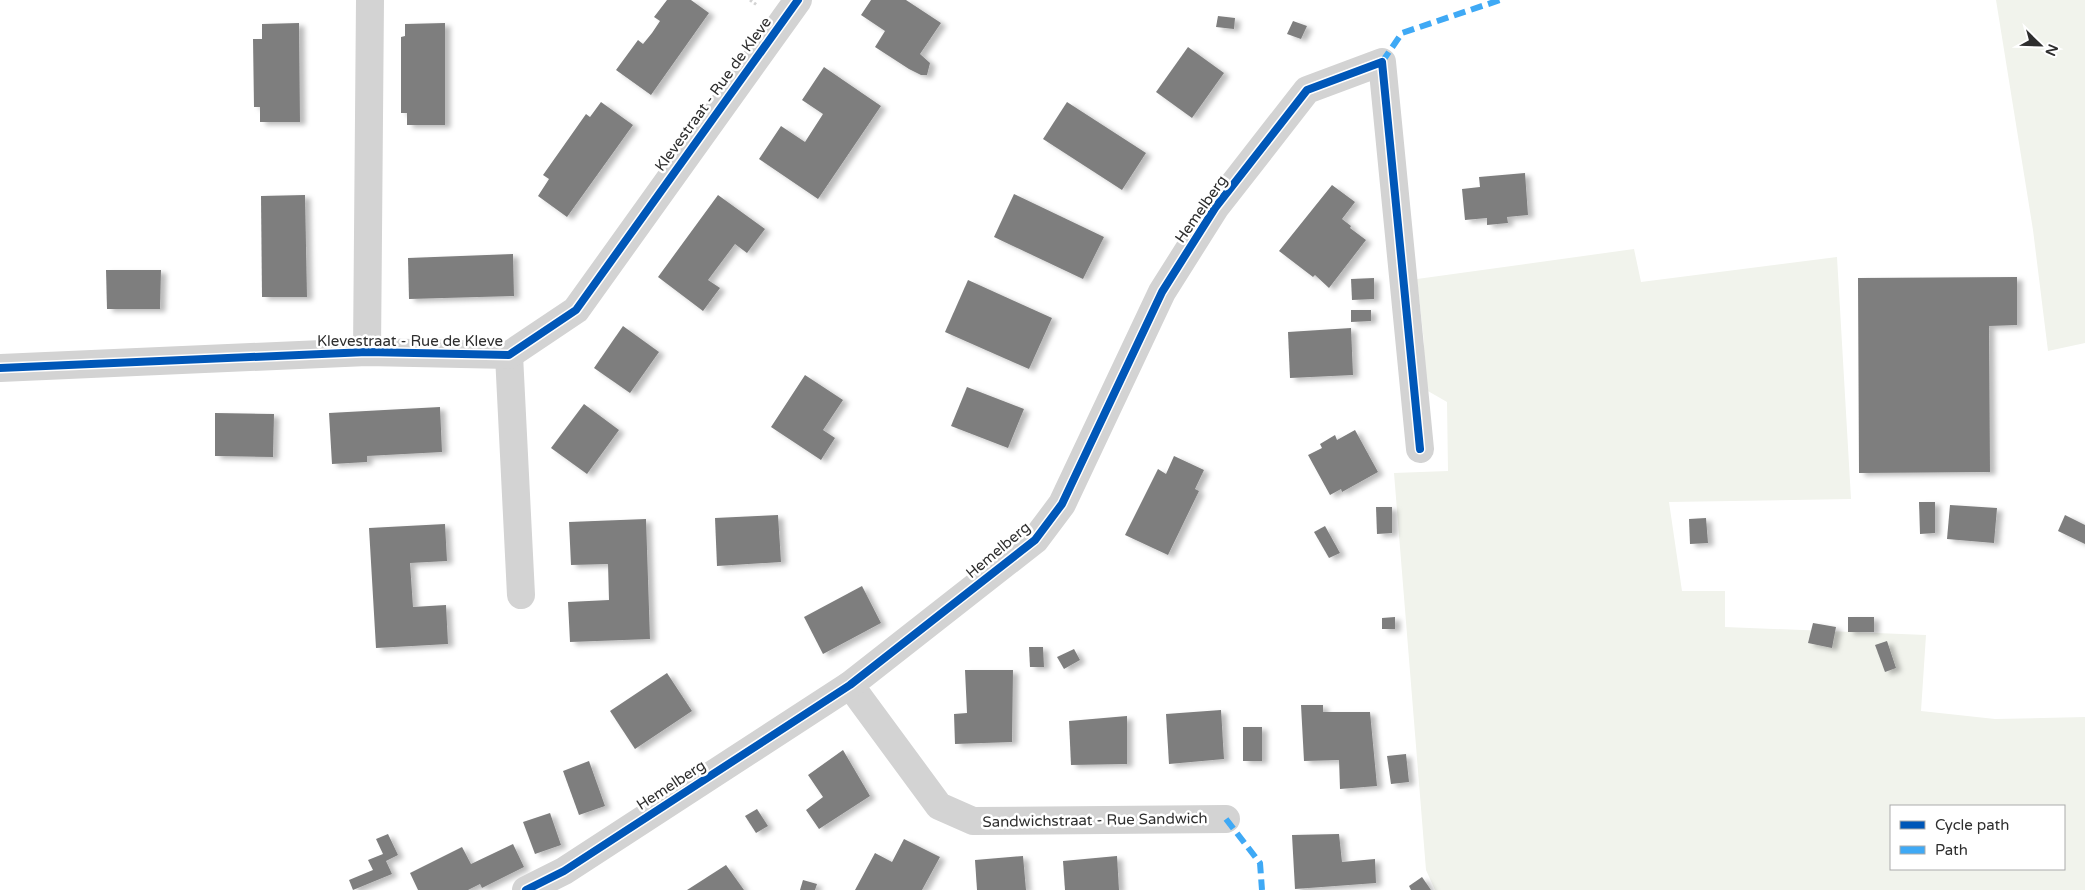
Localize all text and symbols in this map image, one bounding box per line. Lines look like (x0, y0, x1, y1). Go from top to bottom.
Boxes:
street label: Klevestraat - Rue de Kleve (651, 13, 775, 175)
north arrow (2015, 20, 2065, 70)
text: N (2041, 41, 2062, 58)
street label: Hemelberg (1171, 172, 1231, 246)
street label: Klevestraat - Rue de Kleve (317, 332, 503, 350)
street label: Hemelberg (962, 518, 1034, 582)
street label: Hemelberg (633, 756, 709, 814)
legend (1890, 805, 2065, 870)
street label: Sandwichstraat - Rue Sandwich (982, 809, 1208, 831)
text: Cycle path (1935, 816, 2009, 834)
text: Path (1935, 841, 1968, 859)

